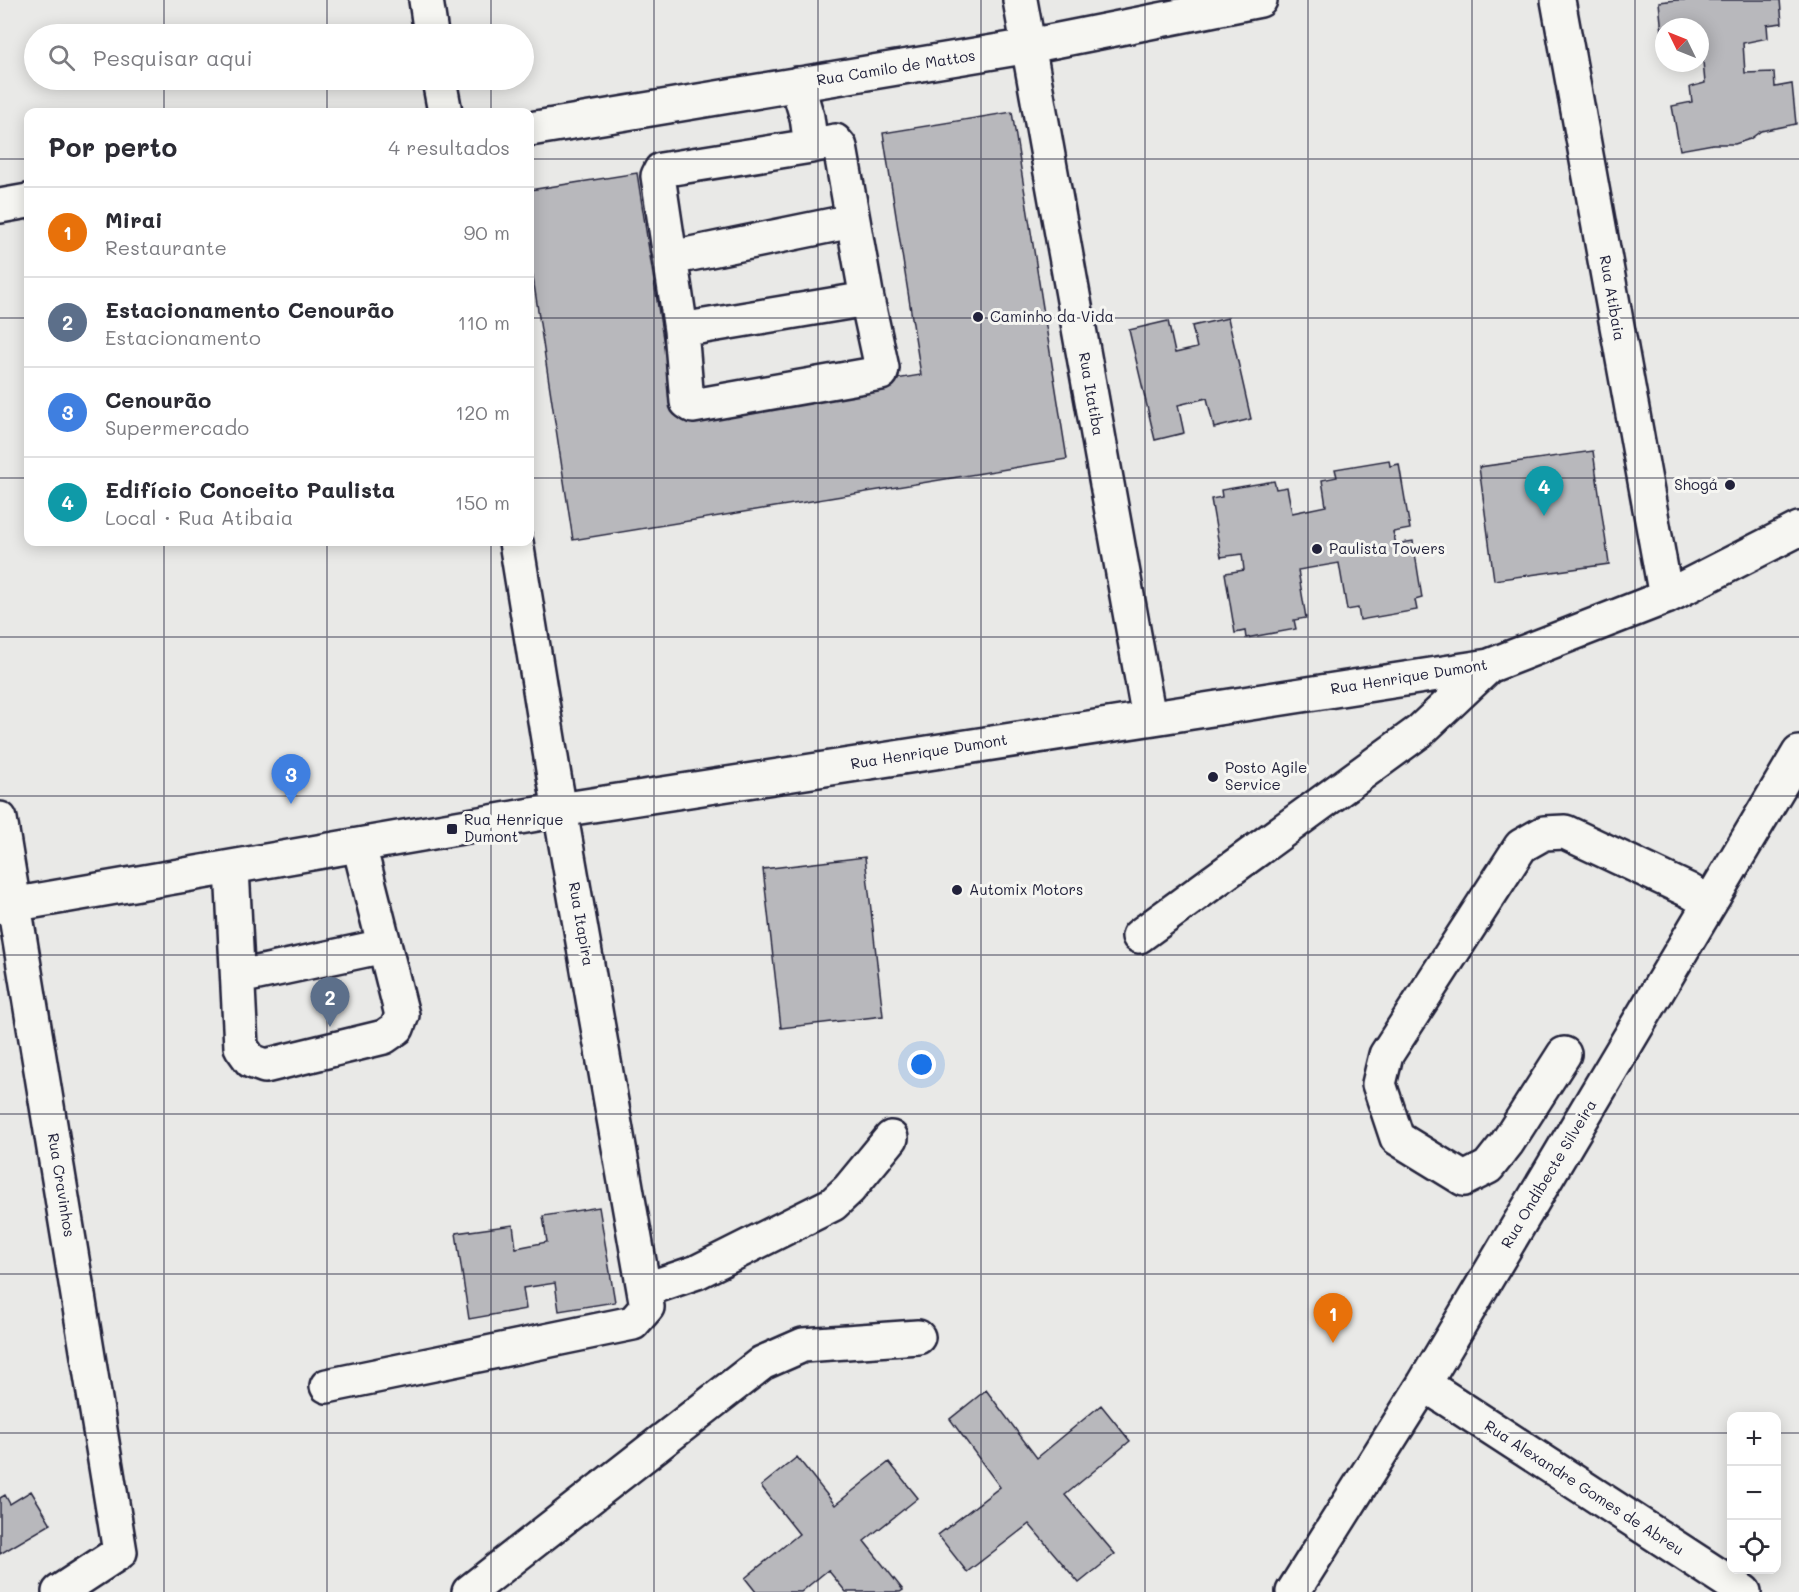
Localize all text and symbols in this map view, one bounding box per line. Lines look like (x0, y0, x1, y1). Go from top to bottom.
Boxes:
north arrow (1655, 18, 1709, 72)
search box (24, 24, 534, 90)
icon: search (45, 41, 78, 74)
text: Pesquisar aqui (93, 43, 253, 72)
street label: Rua Camilo de Mattos (815, 45, 977, 89)
text: Por perto (48, 130, 177, 164)
text: 4 resultados (388, 134, 510, 160)
text: Mirai (105, 205, 163, 234)
text: 1 (63, 219, 72, 245)
text: 90 m (464, 219, 510, 245)
text: Restaurante (105, 234, 227, 260)
street label: Rua Atibaia (1596, 254, 1630, 342)
text: Estacionamento Cenourão (105, 295, 394, 324)
place label: Caminho da Vida (990, 306, 1114, 326)
text: 2 (62, 309, 73, 335)
text: 110 m (457, 309, 510, 335)
marker: Caminho da Vida (971, 310, 985, 324)
text: Estacionamento (105, 324, 261, 350)
street label: Rua Itatiba (1075, 350, 1109, 437)
text: Cenourão (105, 385, 211, 414)
text: 3 (62, 399, 74, 425)
text: 120 m (455, 399, 510, 425)
text: Supermercado (105, 414, 249, 440)
pin: 4 (1524, 466, 1564, 516)
place label: Shogá (1674, 474, 1718, 494)
text: Edifício Conceito Paulista (105, 475, 395, 504)
marker: Shogá (1723, 478, 1737, 492)
text: 4 (61, 489, 74, 515)
text: 150 m (455, 489, 510, 515)
text: Local · Rua Atibaia (105, 504, 293, 530)
place label: Paulista Towers (1329, 538, 1445, 558)
marker: Paulista Towers (1310, 542, 1324, 556)
street label: Rua Henrique Dumont (1329, 654, 1489, 698)
street label: Rua Henrique Dumont (849, 729, 1009, 773)
pin: 3 (272, 754, 310, 804)
place label: Posto Agile Service (1225, 757, 1307, 794)
marker: Posto Agile Service (1206, 770, 1220, 784)
place label: Rua Henrique Dumont (464, 809, 563, 846)
marker: Rua Henrique Dumont (445, 822, 459, 836)
place label: Automix Motors (969, 879, 1083, 899)
street label: Rua Itapira (565, 880, 599, 968)
marker: Automix Motors (950, 883, 964, 897)
pin: 2 (310, 978, 350, 1027)
your location (907, 1050, 936, 1079)
street label: Rua Ondibecte Silveira (1496, 1095, 1601, 1252)
street label: Rua Cravinhos (44, 1131, 80, 1238)
pin: 1 (1314, 1294, 1352, 1343)
map controls (1727, 1412, 1781, 1574)
button: + (1727, 1412, 1781, 1466)
street label: Rua Alexandre Gomes de Abreu (1481, 1415, 1688, 1559)
button: − (1727, 1466, 1781, 1520)
button: locate (1727, 1520, 1781, 1574)

